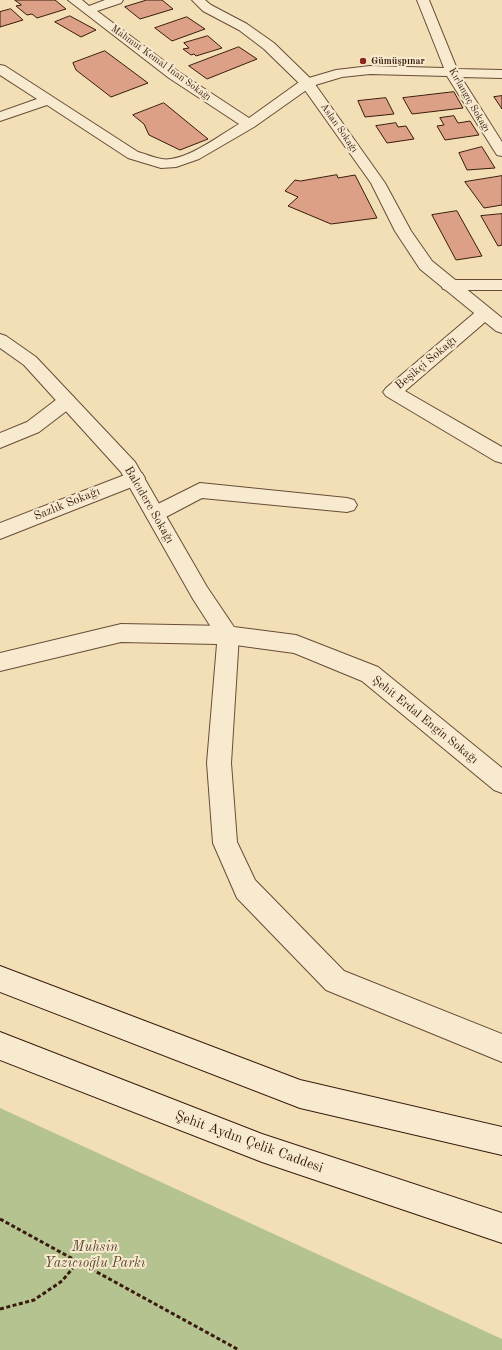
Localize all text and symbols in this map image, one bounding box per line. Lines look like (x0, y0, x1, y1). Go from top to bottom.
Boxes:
street label: Mahmut Kemal İnan Sokağı (109, 23, 213, 103)
place label: Gümüşpınar (371, 55, 425, 67)
marker: Gümüşpınar (358, 56, 368, 66)
street label: Kırlangıç Sokağı (446, 66, 492, 134)
street label: Aslan Sokağı (318, 101, 360, 155)
street label: Beşikçi Sokağı (392, 333, 460, 393)
street label: Balcıdere Sokağı (121, 464, 177, 546)
street label: Sazlık Sokağı (32, 484, 102, 524)
street label: Şehit Erdal Engin Sokağı (369, 673, 481, 767)
street label: Şehit Aydın Çelik Caddesi (173, 1107, 325, 1177)
park label: Muhsin Yazıcıoğlu Parkı (45, 1239, 145, 1272)

